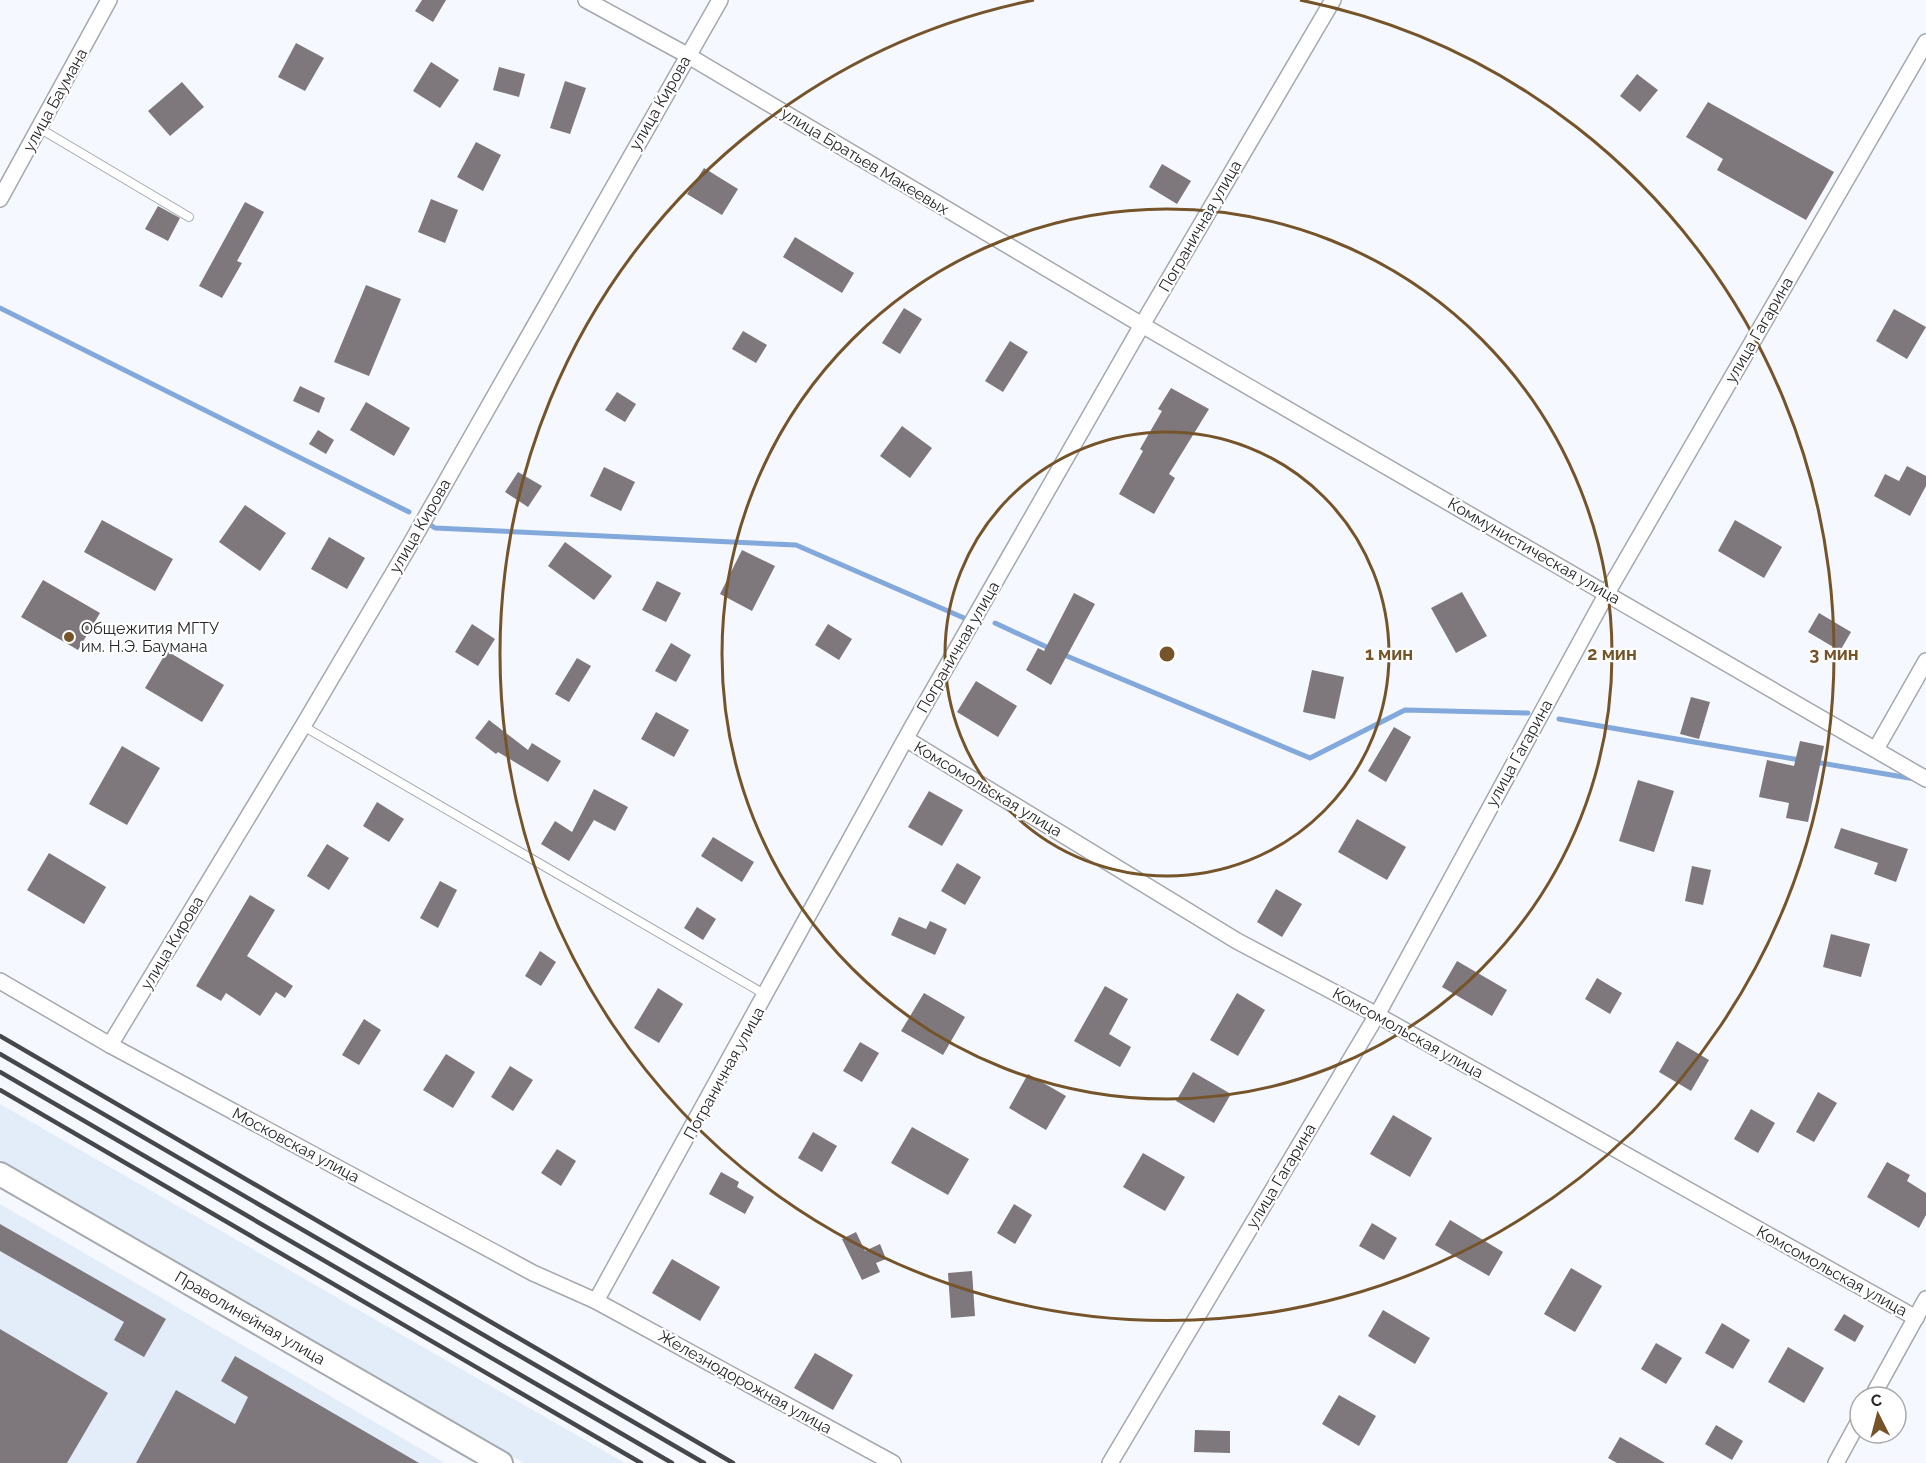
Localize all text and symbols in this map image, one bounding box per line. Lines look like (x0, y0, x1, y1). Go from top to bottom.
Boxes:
street label: улица Баумана (19, 45, 91, 155)
street label: улица Кирова (625, 52, 695, 154)
street label: улица Братьев Макеевых (778, 103, 952, 219)
street label: Пограничная улица (1155, 157, 1245, 295)
street label: улица Гагарина (1721, 274, 1797, 386)
street label: улица Кирова (385, 475, 455, 577)
street label: Коммунистическая улица (1445, 494, 1623, 608)
street label: Пограничная улица (913, 578, 1003, 716)
place label: Общежития МГТУ им. Н.Э. Баумана (81, 619, 219, 656)
marker: Общежития МГТУ им. Н.Э. Баумана (62, 630, 76, 644)
text: 1 мин (1365, 643, 1413, 664)
text: 2 мин (1587, 643, 1637, 664)
text: 3 мин (1809, 643, 1859, 664)
centre of rings (1157, 644, 1177, 664)
street label: улица Гагарина (1482, 696, 1556, 810)
street label: Комсомольская улица (911, 737, 1065, 841)
street label: улица Кирова (137, 893, 207, 993)
street label: Комсомольская улица (1329, 984, 1487, 1082)
street label: Пограничная улица (680, 1004, 768, 1142)
street label: Московская улица (229, 1103, 363, 1187)
street label: улица Гагарина (1242, 1120, 1320, 1232)
street label: Комсомольская улица (1753, 1222, 1911, 1320)
street label: Праволинейная улица (172, 1267, 328, 1369)
street label: Железнодорожная улица (655, 1326, 835, 1438)
north arrow (1848, 1385, 1908, 1445)
text: С (1870, 1391, 1883, 1411)

